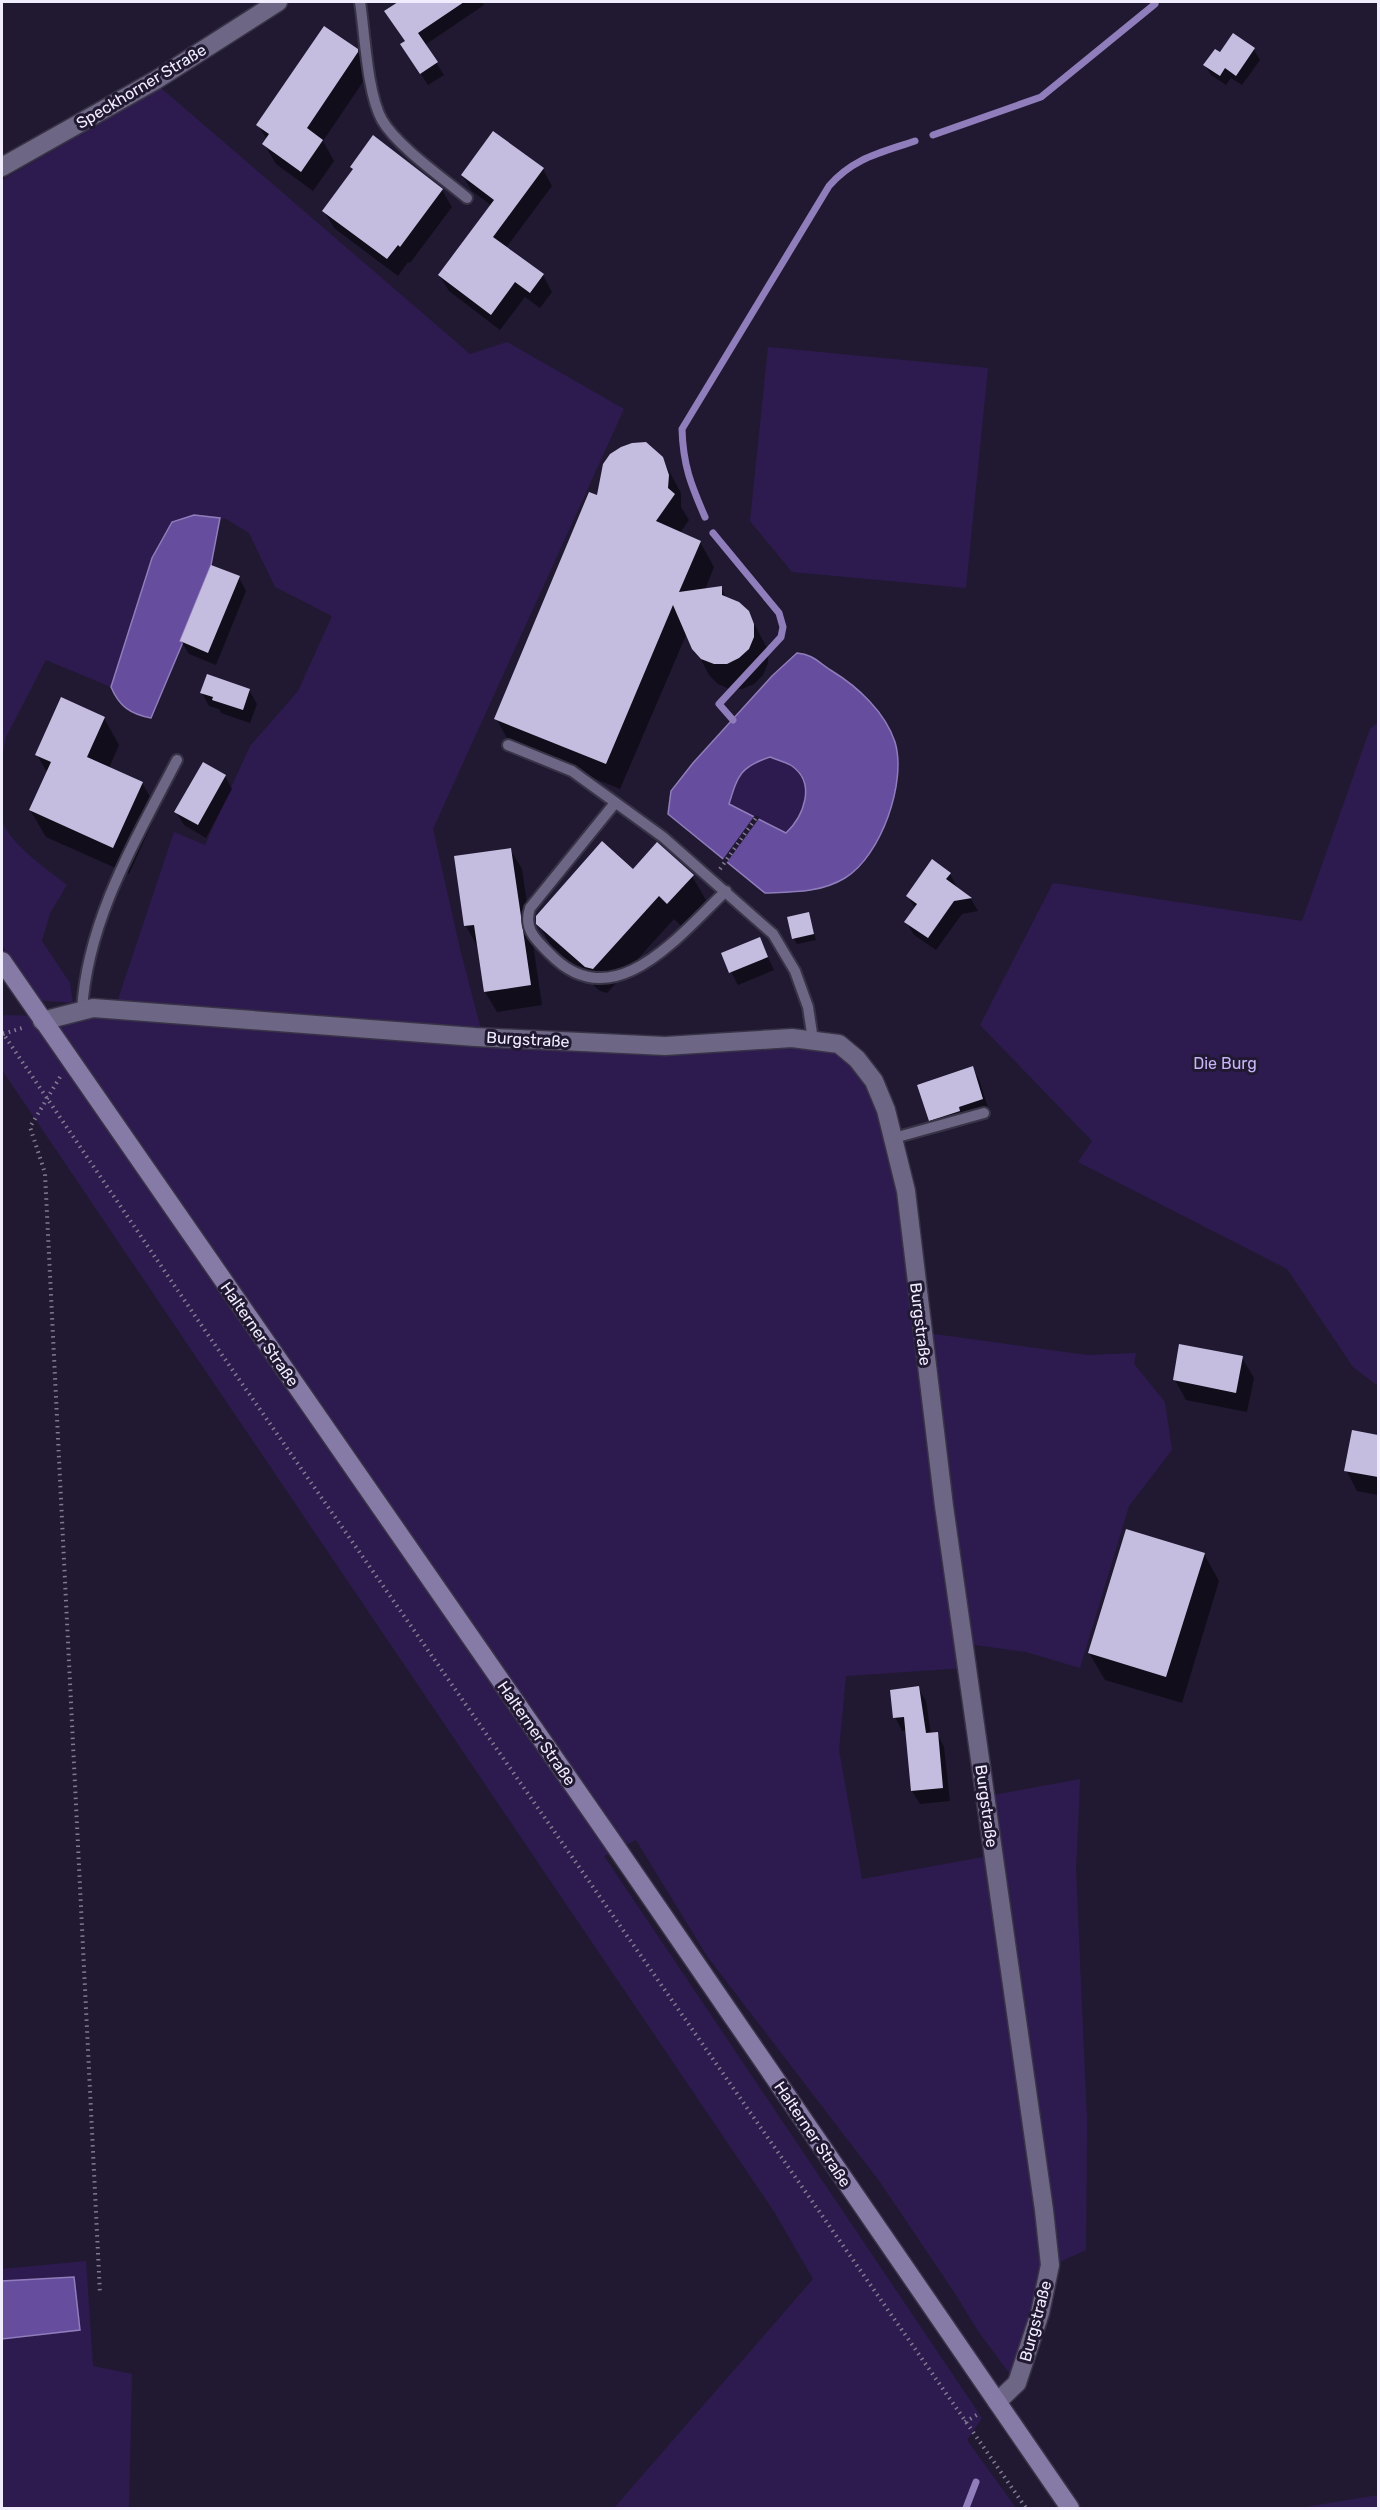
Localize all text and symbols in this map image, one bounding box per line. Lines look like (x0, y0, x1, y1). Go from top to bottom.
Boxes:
street label: Speckhorner Straße (73, 40, 210, 133)
street label: Burgstraße (486, 1028, 570, 1051)
park label: Die Burg (1193, 1054, 1257, 1073)
street label: Halterner Straße (217, 1278, 303, 1390)
street label: Burgstraße (906, 1282, 935, 1367)
street label: Halterner Straße (494, 1677, 580, 1789)
street label: Burgstraße (971, 1763, 1002, 1849)
street label: Halterner Straße (770, 2078, 855, 2191)
street label: Burgstraße (1016, 2278, 1055, 2364)

